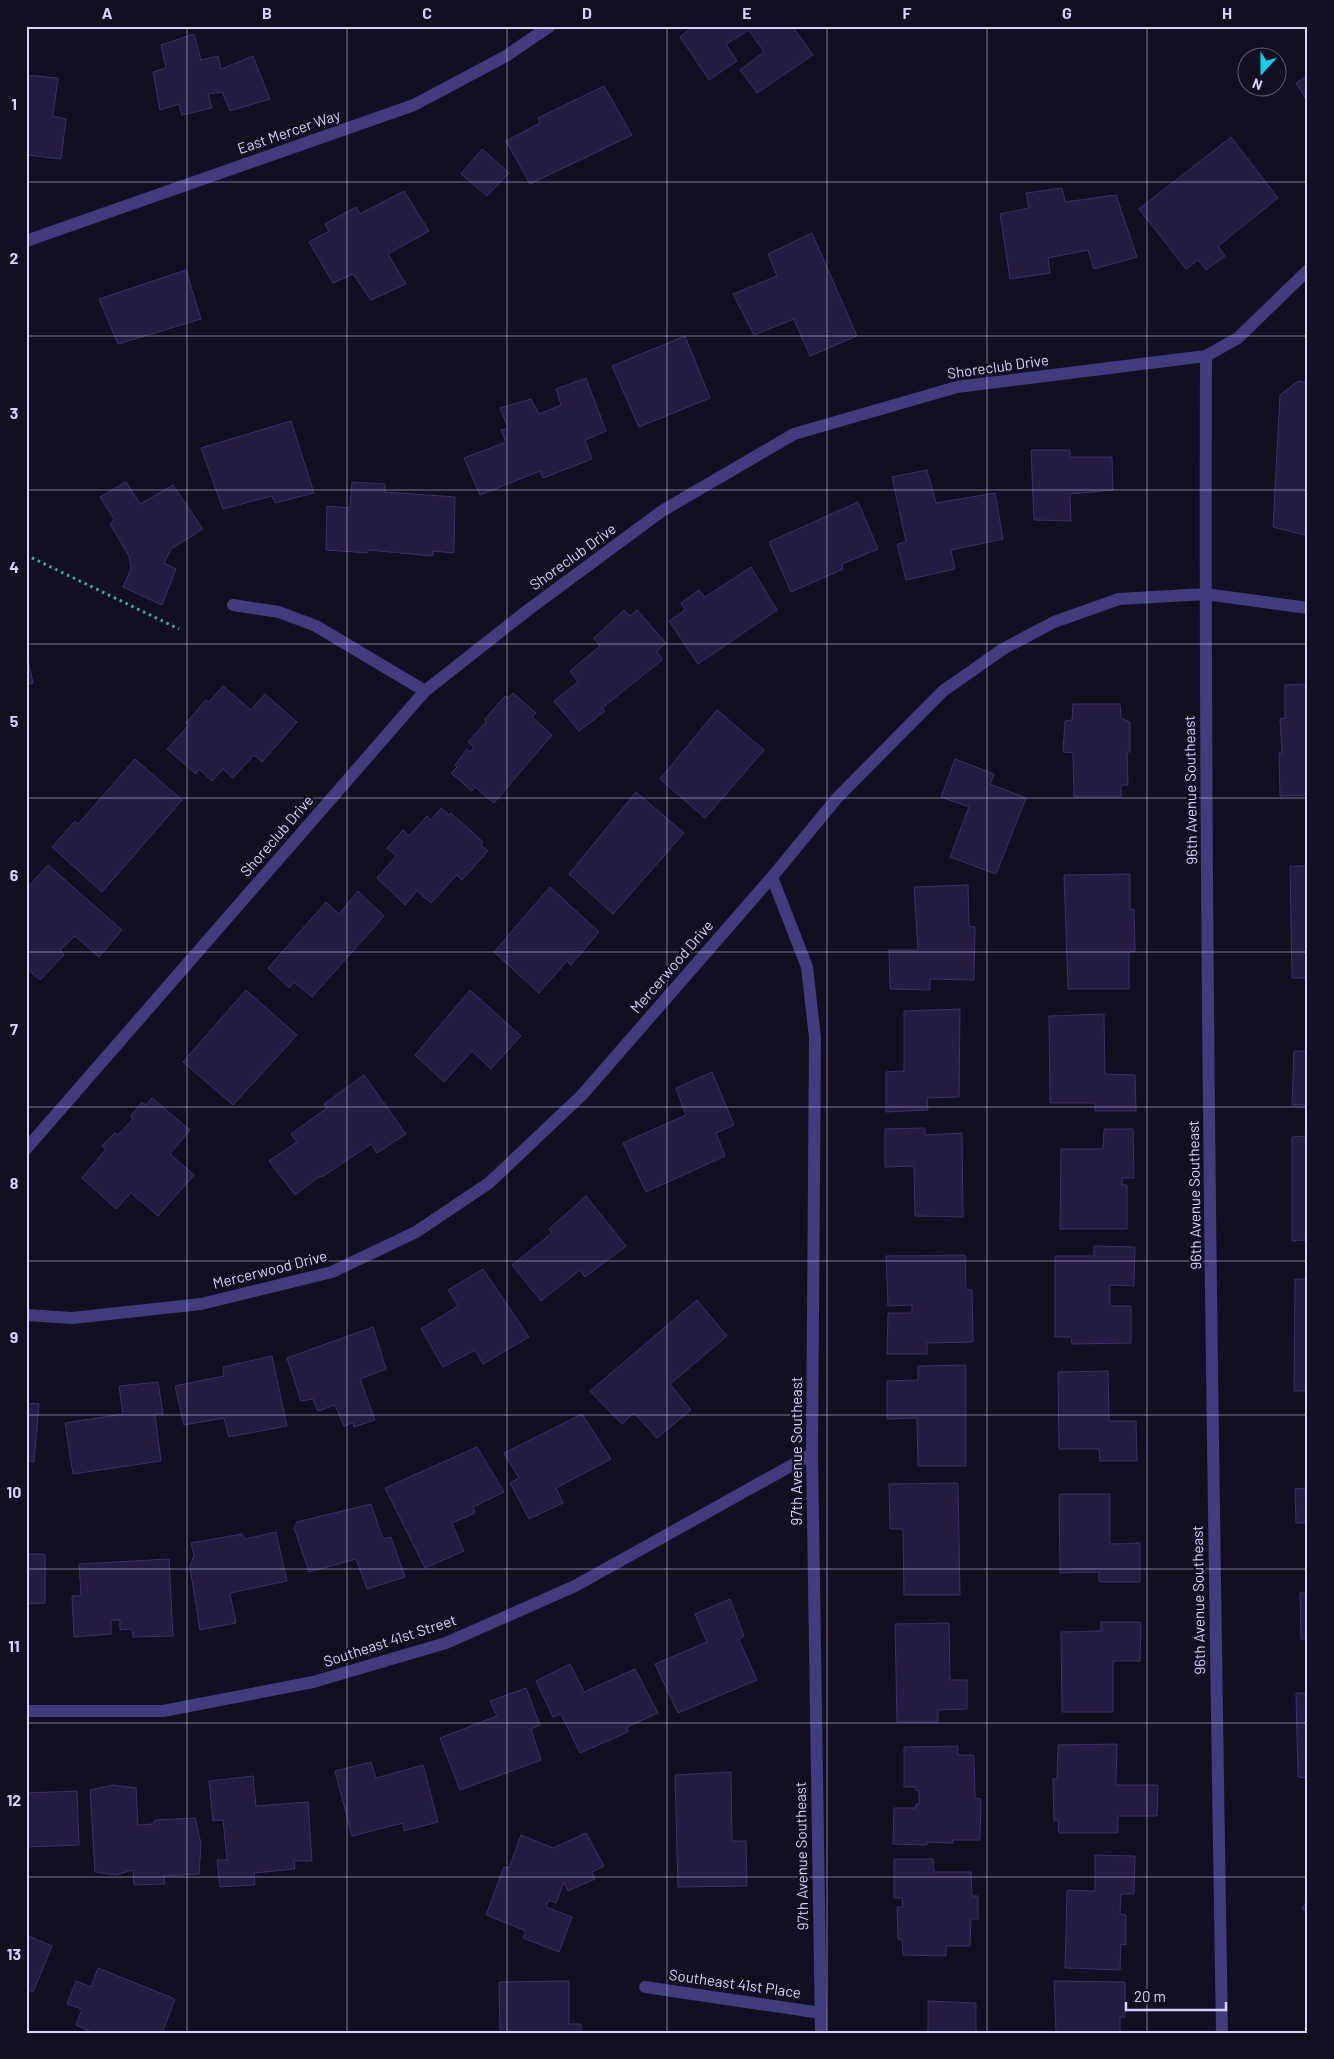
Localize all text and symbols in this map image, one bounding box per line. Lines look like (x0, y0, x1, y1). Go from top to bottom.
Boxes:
text: A (102, 3, 113, 22)
text: B (262, 3, 272, 22)
text: C (422, 3, 432, 22)
text: D (582, 3, 592, 22)
text: E (742, 3, 752, 22)
text: F (903, 3, 912, 22)
text: G (1062, 3, 1072, 22)
text: H (1222, 3, 1232, 22)
north arrow (1236, 48, 1286, 98)
text: N (1250, 75, 1265, 94)
text: 1 (11, 94, 17, 113)
street label: East Mercer Way (235, 105, 343, 157)
text: 2 (10, 248, 19, 267)
street label: Shoreclub Drive (946, 350, 1050, 382)
text: 3 (10, 403, 18, 422)
street label: Shoreclub Drive (526, 519, 619, 594)
text: 4 (9, 557, 19, 576)
text: 5 (10, 711, 19, 730)
street label: 96th Avenue Southeast (1180, 715, 1200, 865)
street label: Shoreclub Drive (236, 791, 317, 880)
text: 6 (10, 865, 19, 884)
street label: Mercerwood Drive (626, 916, 717, 1016)
text: 7 (10, 1019, 18, 1038)
street label: 96th Avenue Southeast (1184, 1120, 1204, 1270)
text: 8 (10, 1173, 19, 1192)
street label: Mercerwood Drive (211, 1246, 329, 1292)
text: 9 (10, 1327, 18, 1346)
street label: 97th Avenue Southeast (787, 1377, 805, 1525)
text: 10 (7, 1482, 21, 1501)
street label: 96th Avenue Southeast (1188, 1525, 1208, 1675)
street label: Southeast 41st Street (321, 1610, 458, 1670)
text: 11 (8, 1636, 20, 1655)
street label: 97th Avenue Southeast (791, 1781, 811, 1931)
text: 12 (7, 1790, 21, 1809)
text: 13 (7, 1944, 21, 1963)
street label: Southeast 41st Place (668, 1965, 802, 2001)
scale bar (1126, 1979, 1226, 2011)
text: 20 m (1134, 1987, 1166, 2005)

